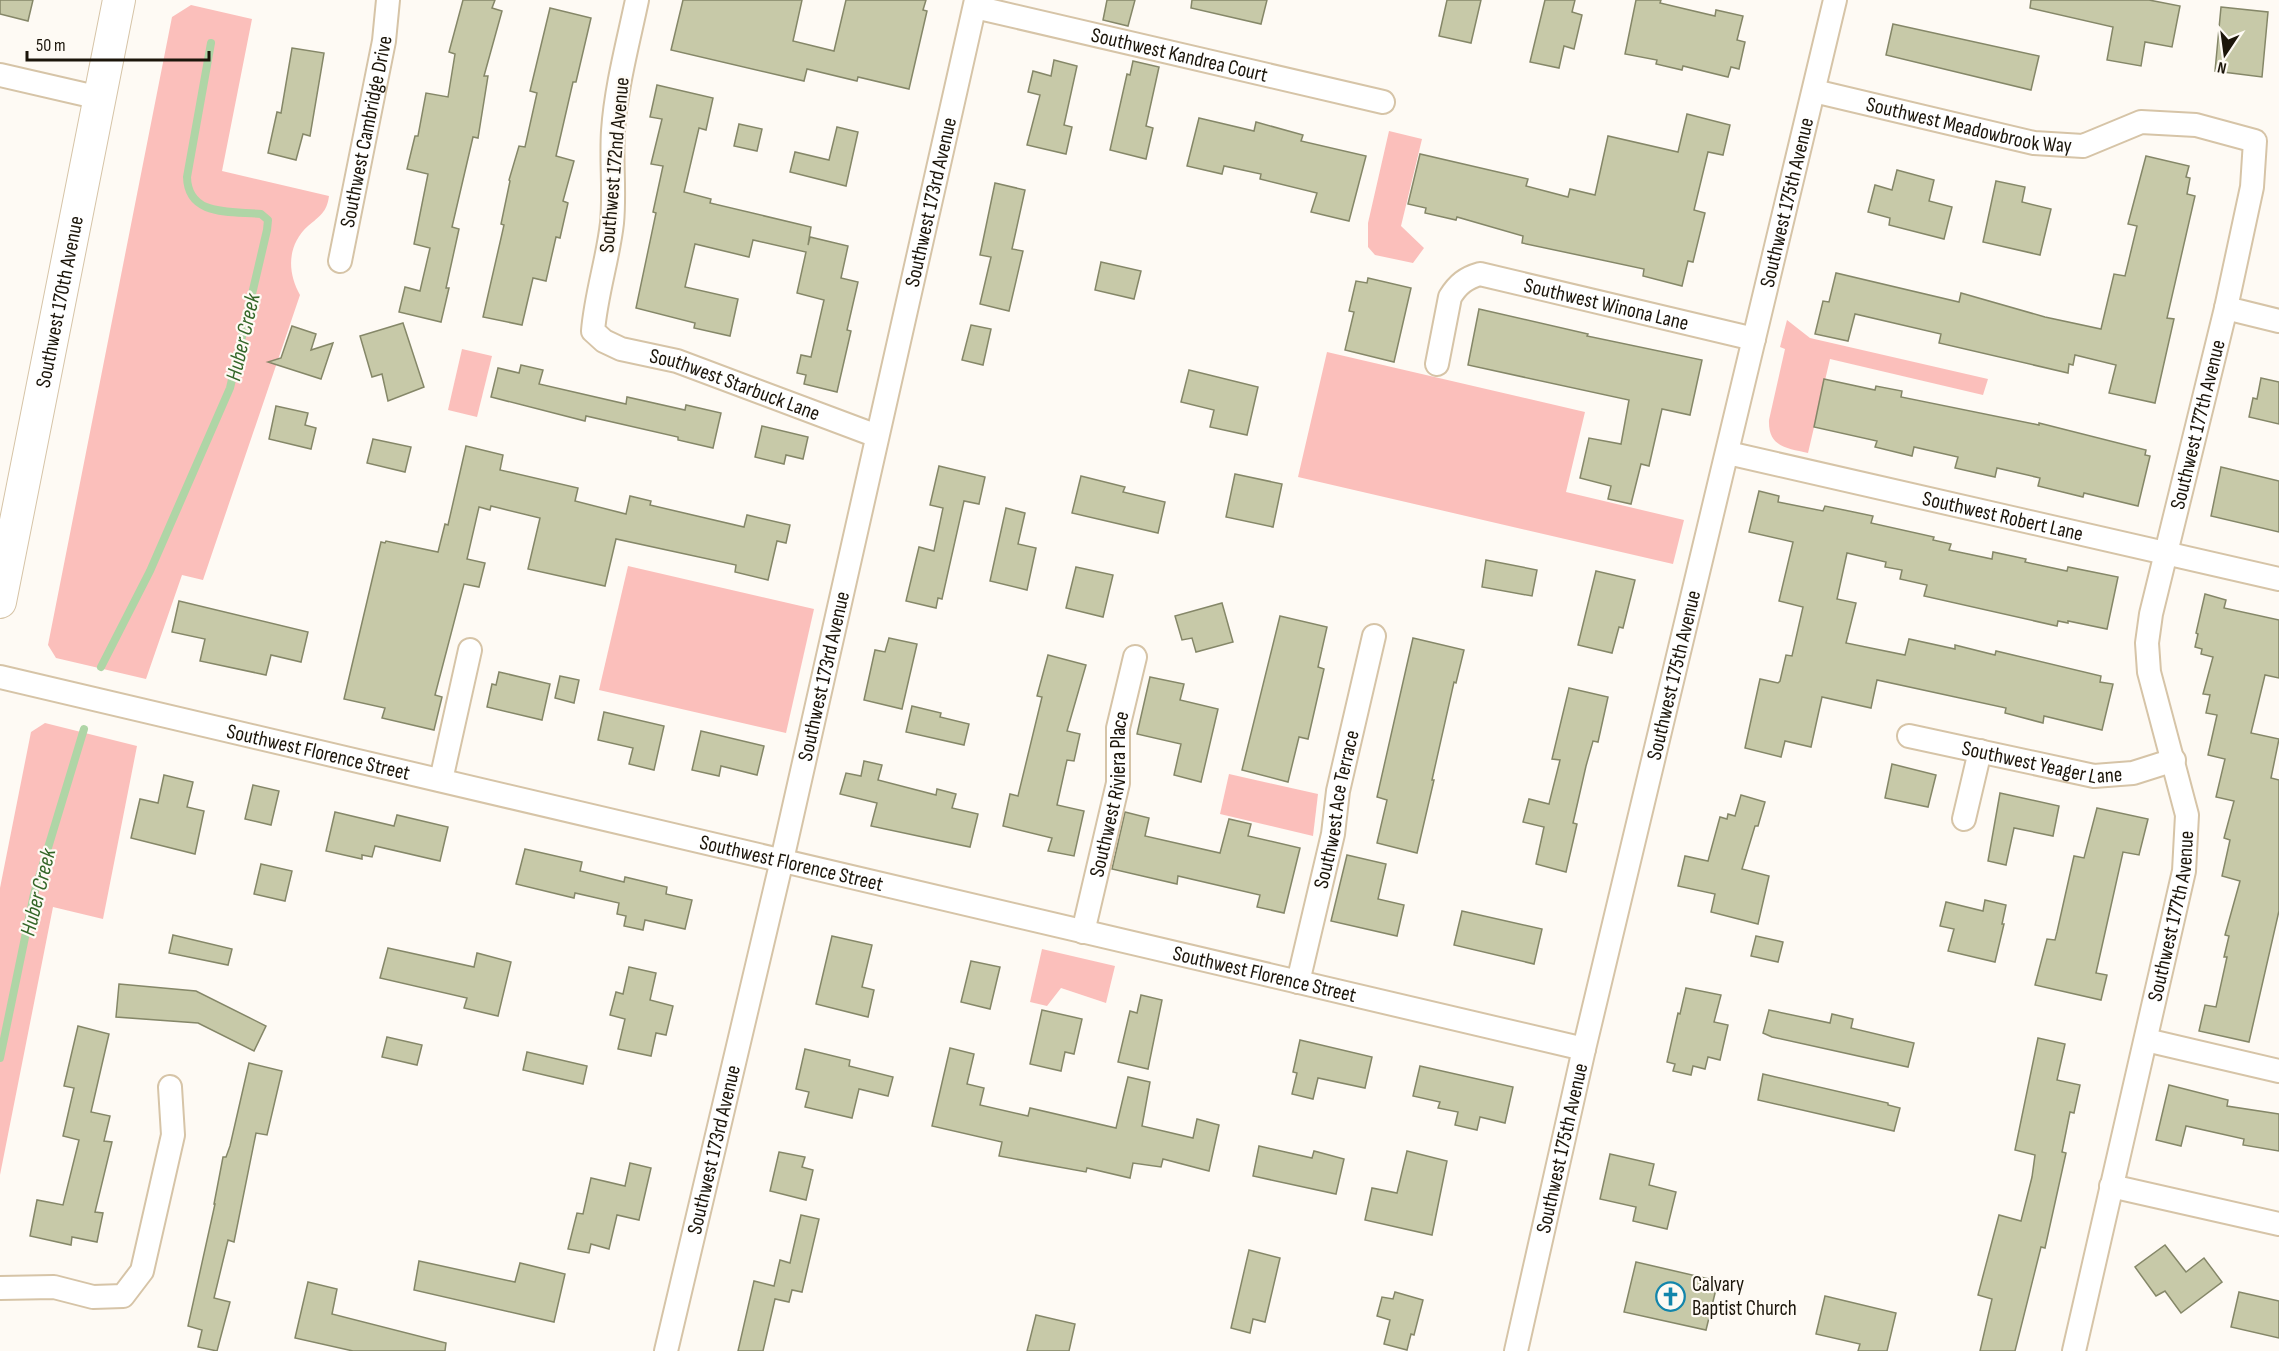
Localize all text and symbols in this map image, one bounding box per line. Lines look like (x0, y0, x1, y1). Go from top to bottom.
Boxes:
street label: Southwest Kandrea Court (1089, 22, 1270, 88)
scale bar (27, 24, 208, 62)
north arrow (2195, 24, 2255, 84)
text: 50 m (36, 35, 66, 56)
street label: Southwest Cambridge Drive (335, 35, 397, 230)
text: N (2216, 57, 2228, 77)
street label: Southwest 172nd Avenue (594, 76, 635, 254)
street label: Southwest Meadowbrook Way (1864, 92, 2073, 158)
street label: Southwest 173rd Avenue (900, 115, 962, 289)
street label: Southwest 175th Avenue (1755, 115, 1819, 290)
street label: Southwest 170th Avenue (31, 214, 89, 390)
street label: Southwest Winona Lane (1521, 273, 1691, 336)
water label: Huber Creek (220, 290, 267, 384)
street label: Southwest 177th Avenue (2165, 337, 2231, 512)
street label: Southwest Starbuck Lane (647, 343, 823, 426)
street label: Southwest Robert Lane (1920, 486, 2086, 547)
street label: Southwest 175th Avenue (1642, 588, 1706, 763)
street label: Southwest 173rd Avenue (793, 589, 855, 763)
street label: Southwest Riviera Place (1084, 709, 1135, 880)
street label: Southwest Florence Street (224, 719, 412, 786)
street label: Southwest Ace Terrace (1309, 728, 1365, 891)
street label: Southwest Yeager Lane (1959, 736, 2123, 789)
street label: Southwest Florence Street (697, 830, 886, 897)
street label: Southwest 177th Avenue (2143, 830, 2199, 1004)
water label: Huber Creek (15, 845, 62, 939)
street label: Southwest Florence Street (1170, 941, 1359, 1008)
street label: Southwest 175th Avenue (1531, 1061, 1593, 1236)
street label: Southwest 173rd Avenue (682, 1063, 746, 1237)
place label: Calvary Baptist Church (1692, 1272, 1797, 1321)
church icon: Calvary Baptist Church (1655, 1280, 1687, 1312)

